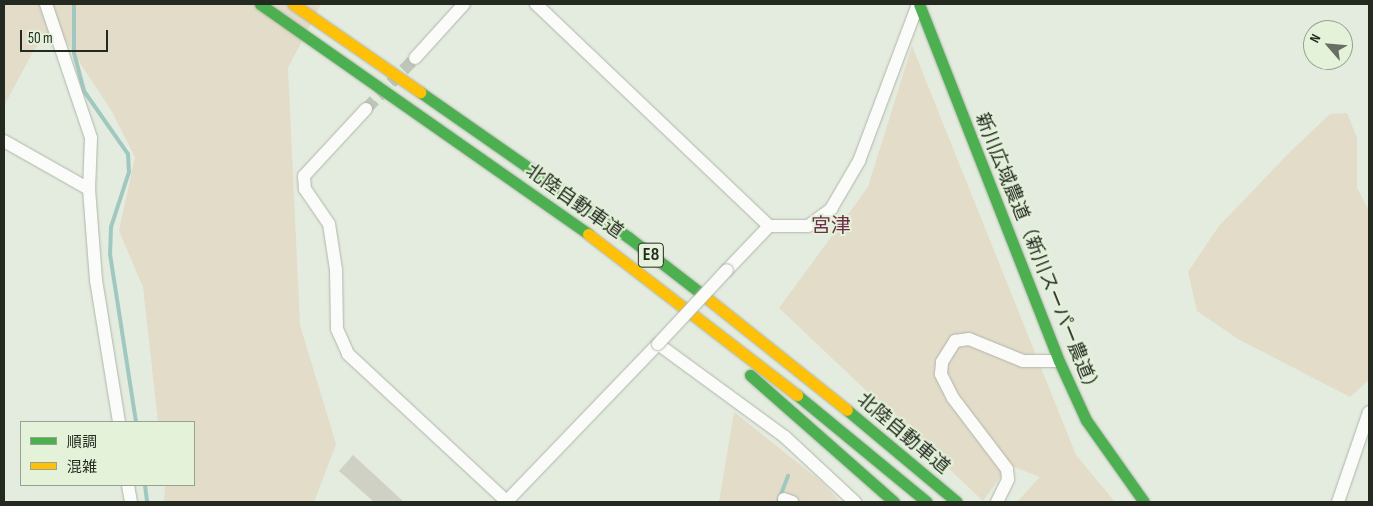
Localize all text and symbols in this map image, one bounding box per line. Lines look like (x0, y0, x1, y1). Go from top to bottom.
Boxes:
scale bar (22, 20, 110, 52)
north arrow (1303, 20, 1353, 70)
text: 50 m (28, 29, 53, 48)
text: N (1306, 31, 1324, 46)
street label: 新川広域農道（新川スーパー農道） (969, 110, 1105, 400)
street label: 北陸自動車道 (521, 160, 627, 244)
district label: 宮津 (811, 214, 851, 238)
road number: E8 (637, 240, 665, 270)
street label: 北陸自動車道 (852, 389, 954, 479)
legend (20, 421, 195, 486)
text: 順調 (67, 433, 97, 452)
text: 混雑 (67, 458, 97, 477)

